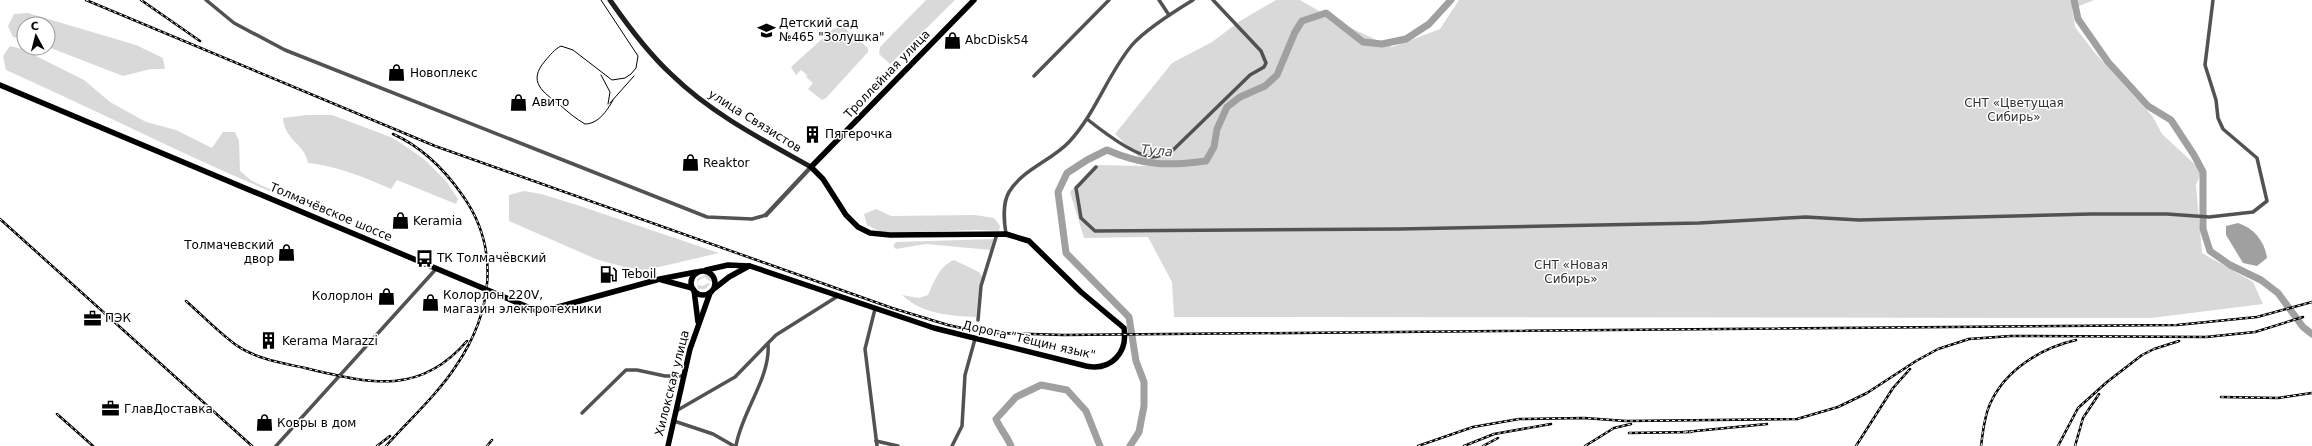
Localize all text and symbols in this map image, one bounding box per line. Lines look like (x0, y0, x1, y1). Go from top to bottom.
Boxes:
north arrow (16, 16, 56, 56)
place label: Детский сад №465 "Золушка" (779, 16, 885, 44)
text: С (30, 20, 40, 34)
school or university icon: Детский сад №465 "Золушка" (756, 20, 776, 40)
street label: Троллейная улица (841, 27, 933, 122)
shop icon: AbcDisk54 (942, 30, 962, 50)
place label: AbcDisk54 (965, 33, 1028, 47)
shop icon: Новоплекс (387, 63, 407, 83)
place label: Новоплекс (410, 66, 478, 80)
street label: улица Связистов (706, 87, 804, 155)
shop icon: Авито (509, 92, 529, 112)
place label: Авито (532, 95, 569, 109)
park label: СНТ «Цветущая Сибирь» (1964, 96, 2064, 124)
building icon: Пятерочка (802, 124, 822, 144)
place label: Пятерочка (825, 127, 892, 141)
water label: Тула (1140, 142, 1174, 159)
shop icon: Reaktor (680, 153, 700, 173)
place label: Reaktor (703, 156, 750, 170)
street label: Толмачёвское шоссе (267, 179, 394, 244)
shop icon: Keramia (390, 211, 410, 231)
place label: Keramia (413, 214, 462, 228)
place label: Толмачевский двор (183, 238, 274, 266)
shop icon: Толмачевский двор (277, 242, 297, 262)
bus stop icon: ТК Толмачёвский (414, 248, 434, 268)
place label: ТК Толмачёвский (436, 251, 546, 265)
park label: СНТ «Новая Сибирь» (1534, 258, 1608, 286)
fuel station icon: Teboil (599, 264, 619, 284)
place label: Teboil (621, 267, 656, 281)
shop icon: Колорлон (376, 286, 396, 306)
place label: Колорлон 220V, магазин электротехники (443, 288, 602, 316)
place label: Колорлон (312, 289, 373, 303)
shop icon: Колорлон 220V, магазин электротехники (420, 292, 440, 312)
office icon: ПЭК (82, 308, 102, 328)
place label: ПЭК (105, 311, 131, 325)
street label: Дорога "Тёщин язык" (961, 318, 1097, 362)
street label: Хилокская улица (652, 329, 692, 437)
building icon: Kerama Marazzi (259, 331, 279, 351)
place label: Kerama Marazzi (282, 334, 378, 348)
office icon: ГлавДоставка (101, 399, 121, 419)
place label: ГлавДоставка (124, 402, 213, 416)
shop icon: Ковры в дом (254, 413, 274, 433)
place label: Ковры в дом (277, 416, 356, 430)

